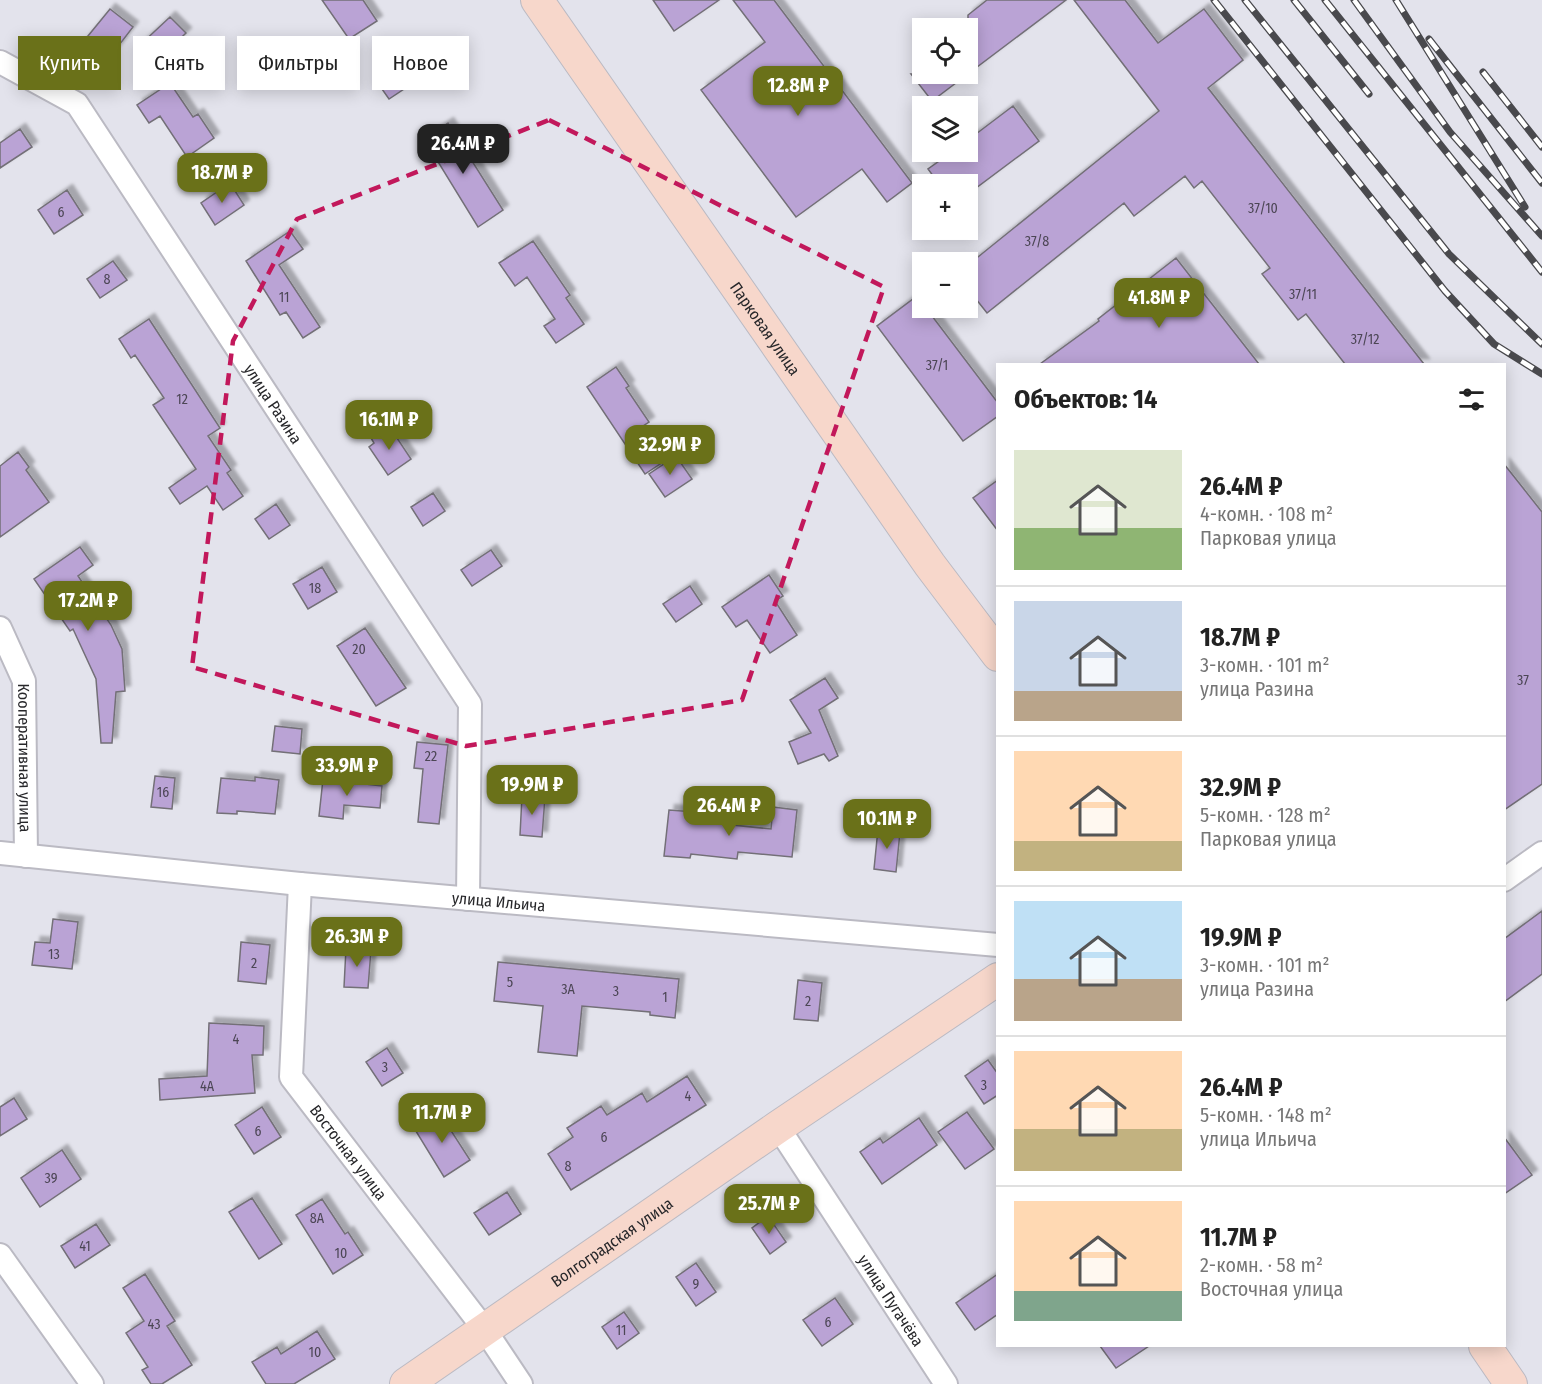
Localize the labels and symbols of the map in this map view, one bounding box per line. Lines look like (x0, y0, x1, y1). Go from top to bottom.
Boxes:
pin: 12.8M ₽ (743, 66, 853, 117)
pin: 26.4M ₽ (408, 124, 518, 175)
pin: 18.7M ₽ (167, 153, 277, 204)
house number: 37/10 (1248, 200, 1278, 217)
house number: 6 (58, 204, 65, 221)
house number: 37/8 (1025, 233, 1049, 250)
house number: 8 (104, 271, 111, 288)
street label: Парковая улица (726, 278, 805, 379)
pin: 41.8M ₽ (1104, 278, 1214, 329)
house number: 37/11 (1289, 286, 1317, 303)
house number: 11 (279, 289, 289, 306)
house number: 37/12 (1351, 331, 1379, 348)
house number: 37/1 (926, 357, 948, 374)
street label: улица Разина (240, 360, 306, 447)
house number: 12 (176, 391, 188, 408)
pin: 16.1M ₽ (334, 400, 444, 451)
pin: 32.9M ₽ (615, 425, 725, 476)
house number: 18 (309, 580, 321, 597)
pin: 17.2M ₽ (33, 581, 143, 632)
house number: 20 (352, 641, 366, 658)
house number: 37 (1517, 672, 1529, 689)
street label: Кооперативная улица (15, 683, 35, 832)
pin: 33.9M ₽ (292, 746, 402, 797)
house number: 22 (425, 748, 437, 765)
pin: 19.9M ₽ (477, 765, 587, 816)
house number: 16 (157, 784, 169, 801)
pin: 26.4M ₽ (674, 786, 784, 837)
pin: 10.1M ₽ (832, 799, 942, 850)
street label: улица Ильича (451, 888, 546, 915)
pin: 26.3M ₽ (302, 917, 412, 968)
house number: 13 (48, 946, 60, 963)
house number: 2 (251, 955, 257, 972)
house number: 5 (507, 974, 513, 991)
house number: 3А (561, 981, 575, 998)
house number: 3 (613, 983, 619, 1000)
house number: 1 (662, 989, 668, 1006)
house number: 2 (805, 993, 811, 1010)
house number: 4 (233, 1031, 240, 1048)
house number: 3 (382, 1059, 388, 1076)
house number: 3 (981, 1077, 987, 1094)
house number: 4А (200, 1078, 215, 1095)
house number: 4 (685, 1088, 692, 1105)
pin: 11.7M ₽ (387, 1093, 497, 1144)
street label: Восточная улица (306, 1101, 391, 1204)
house number: 6 (255, 1123, 262, 1140)
house number: 6 (601, 1129, 608, 1146)
house number: 8 (565, 1158, 572, 1175)
house number: 39 (45, 1170, 58, 1187)
pin: 25.7M ₽ (714, 1184, 824, 1235)
street label: Волгоградская улица (547, 1193, 676, 1291)
house number: 8А (310, 1210, 325, 1227)
house number: 41 (79, 1238, 91, 1255)
house number: 10 (335, 1245, 347, 1262)
street label: улица Пугачёва (854, 1251, 928, 1350)
house number: 9 (693, 1276, 700, 1293)
house number: 6 (825, 1314, 832, 1331)
house number: 43 (148, 1316, 160, 1333)
house number: 11 (616, 1322, 626, 1339)
house number: 10 (309, 1344, 321, 1361)

